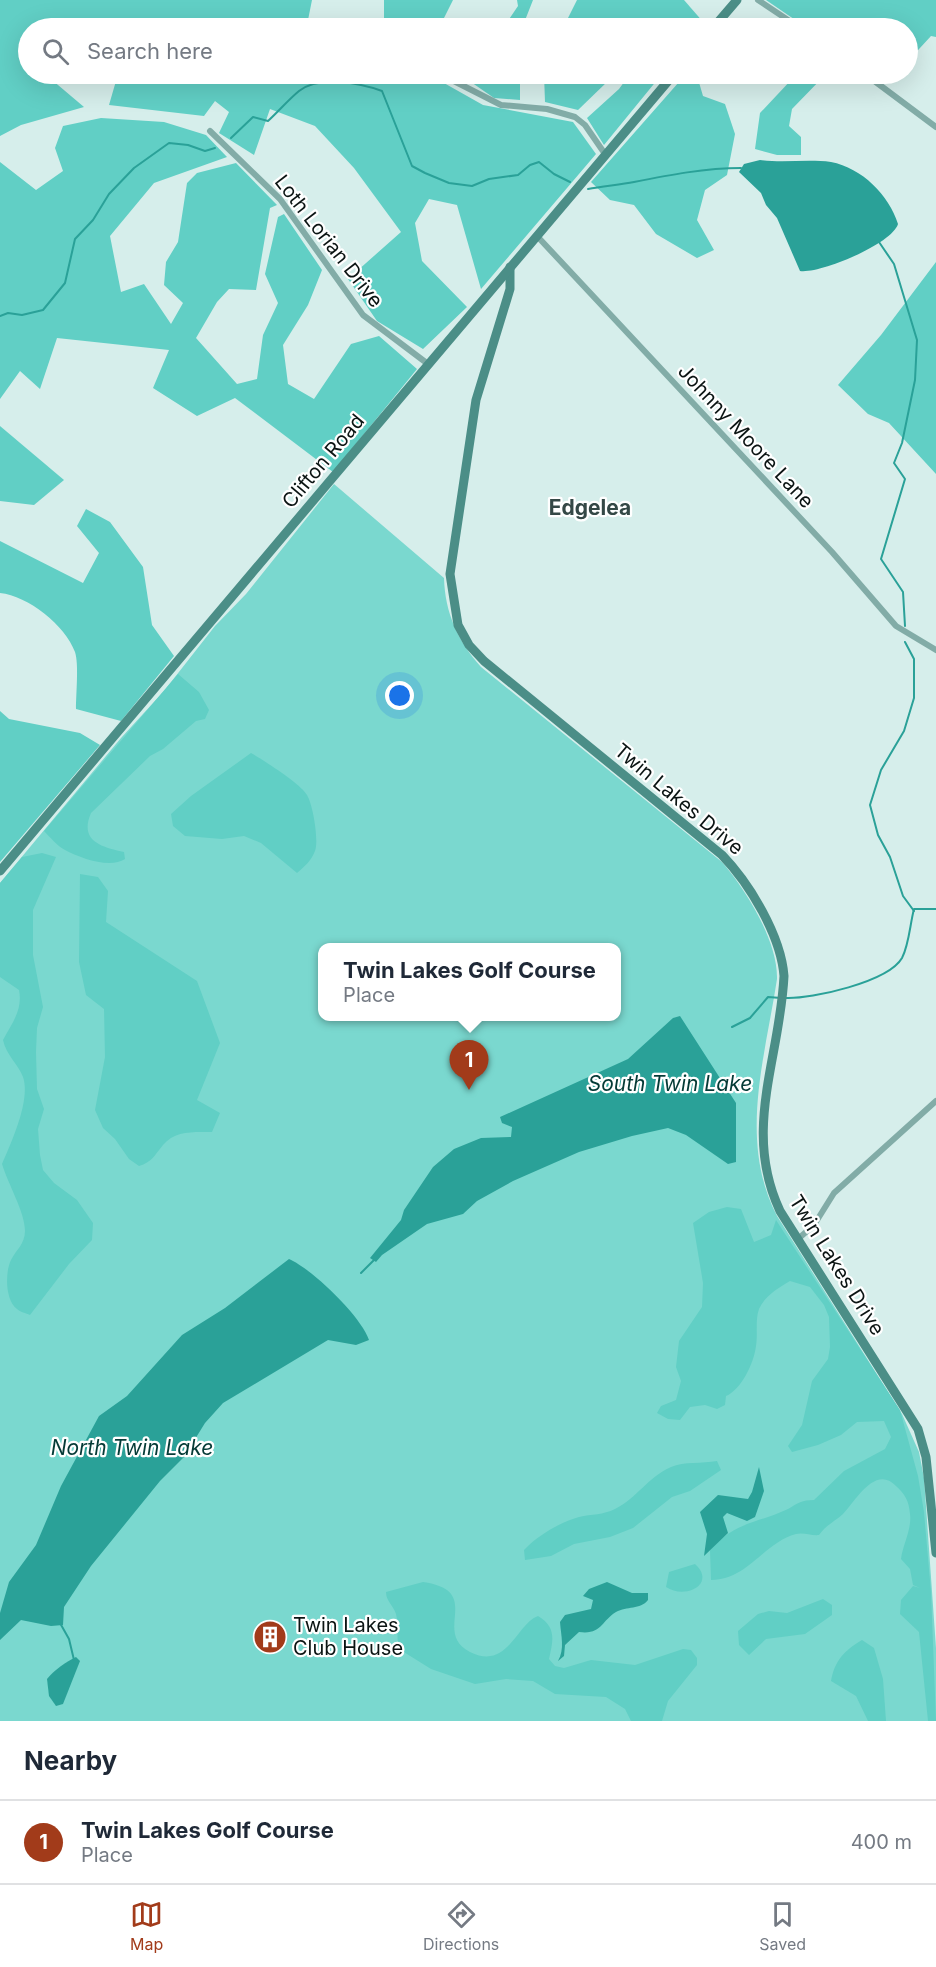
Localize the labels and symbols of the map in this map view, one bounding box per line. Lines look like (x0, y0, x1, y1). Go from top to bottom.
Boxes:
street label: Loth Lorian Drive (270, 170, 388, 312)
street label: Johnny Moore Lane (673, 359, 819, 513)
street label: Clifton Road (277, 409, 369, 513)
district label: Edgelea (549, 495, 631, 520)
your location (385, 681, 414, 710)
street label: Twin Lakes Drive (610, 738, 748, 860)
pin: 1 (450, 1040, 488, 1090)
water label: South Twin Lake (588, 1071, 752, 1096)
street label: Twin Lakes Drive (784, 1190, 890, 1340)
water label: North Twin Lake (51, 1435, 213, 1460)
place label: Twin Lakes Club House (293, 1613, 403, 1660)
building icon: Twin Lakes Club House (252, 1619, 288, 1655)

